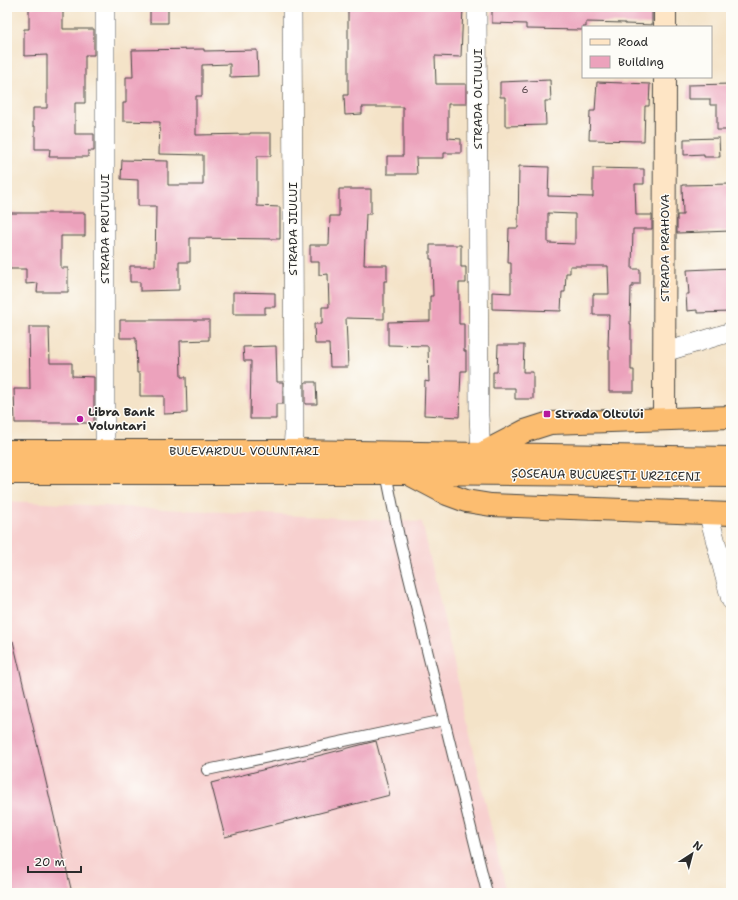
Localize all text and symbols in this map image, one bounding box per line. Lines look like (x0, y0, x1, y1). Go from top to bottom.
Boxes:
legend (582, 26, 712, 78)
text: Road (618, 34, 649, 50)
street label: STRADA OLTULUI (470, 48, 486, 149)
text: Building (618, 54, 664, 70)
house number: 6 (522, 83, 529, 96)
street label: STRADA PRUTULUI (97, 174, 113, 284)
street label: STRADA JIULUI (285, 182, 301, 276)
street label: STRADA PRAHOVA (657, 194, 673, 302)
place label: Libra Bank Voluntari (88, 404, 155, 434)
place label: Strada Oltului (555, 406, 644, 422)
marker: Strada Oltului (542, 409, 552, 419)
marker: Libra Bank Voluntari (75, 414, 85, 424)
street label: BULEVARDUL VOLUNTARI (169, 443, 319, 459)
street label: ȘOSEAUA BUCUREȘTI URZICENI (511, 465, 701, 485)
north arrow (672, 834, 712, 874)
text: N (690, 838, 706, 855)
scale bar (28, 848, 81, 874)
text: 20 m (34, 854, 65, 870)

